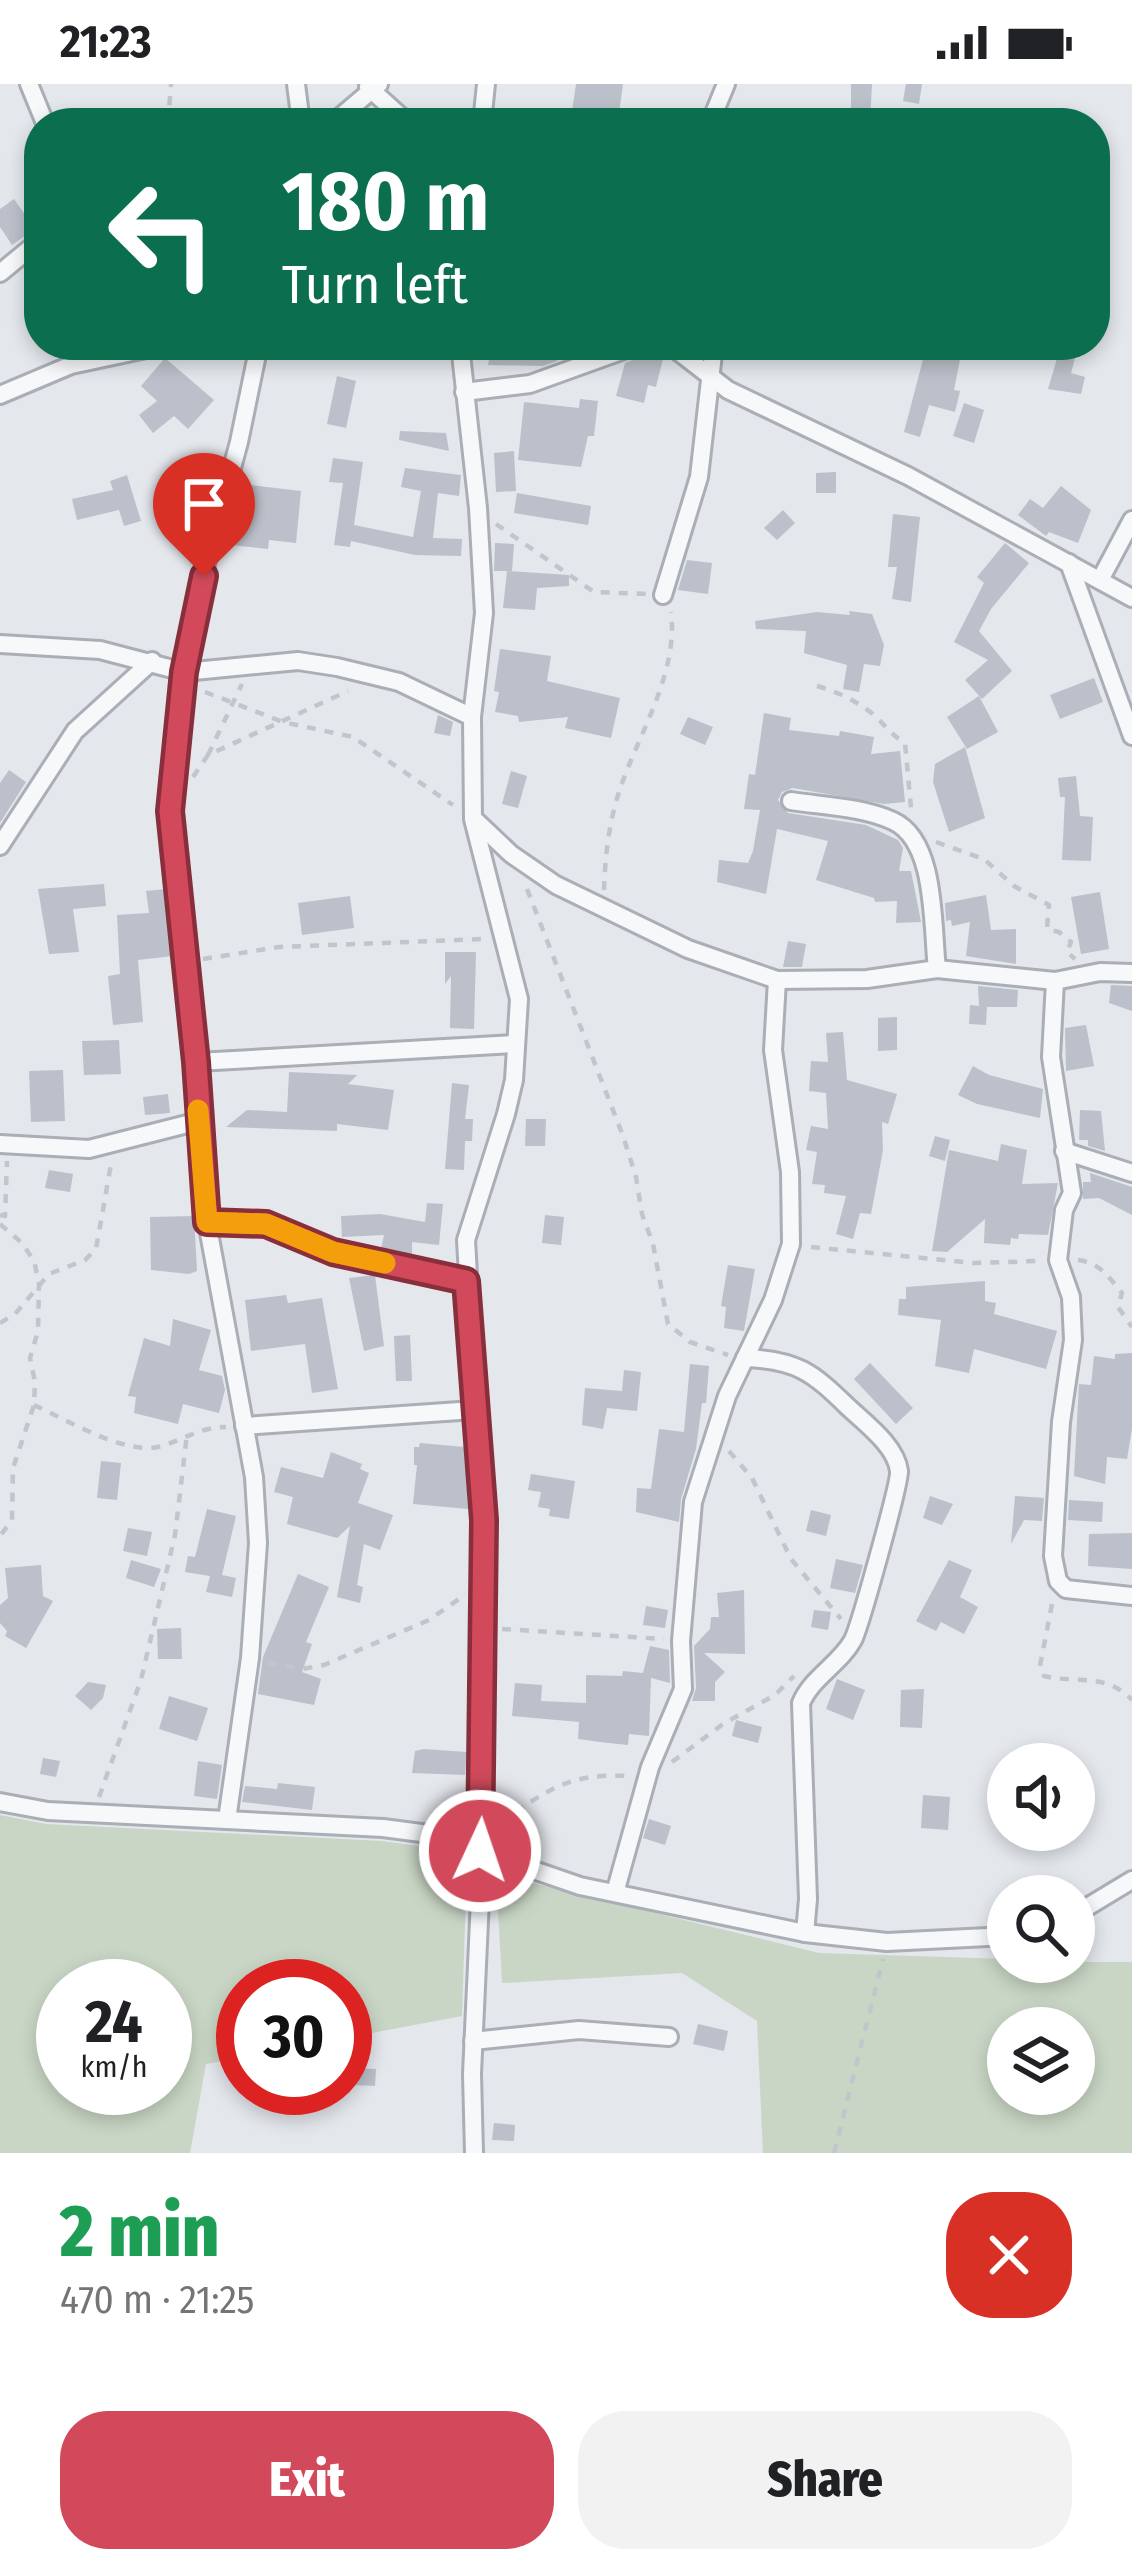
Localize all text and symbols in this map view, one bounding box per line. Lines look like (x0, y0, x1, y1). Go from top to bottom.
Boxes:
text: 21:23 (60, 15, 152, 69)
text: 180 m (282, 151, 489, 252)
icon: left (84, 156, 240, 312)
text: Turn left (282, 253, 468, 317)
pin (153, 453, 255, 576)
icon: arrive (171, 471, 237, 537)
map controls (987, 1743, 1095, 2115)
button: sound (987, 1743, 1095, 1851)
position arrow (417, 1788, 543, 1914)
button: search (987, 1875, 1095, 1983)
speed limit sign: 30 (216, 1959, 372, 2115)
text: 24 (85, 1986, 143, 2058)
button: layers (987, 2007, 1095, 2115)
text: km/h (81, 2049, 147, 2085)
text: 2 min (60, 2189, 219, 2275)
button: close (946, 2192, 1072, 2318)
text: 470 m · 21:25 (60, 2277, 255, 2323)
button: Exit (60, 2411, 554, 2549)
button: Share (578, 2411, 1072, 2549)

